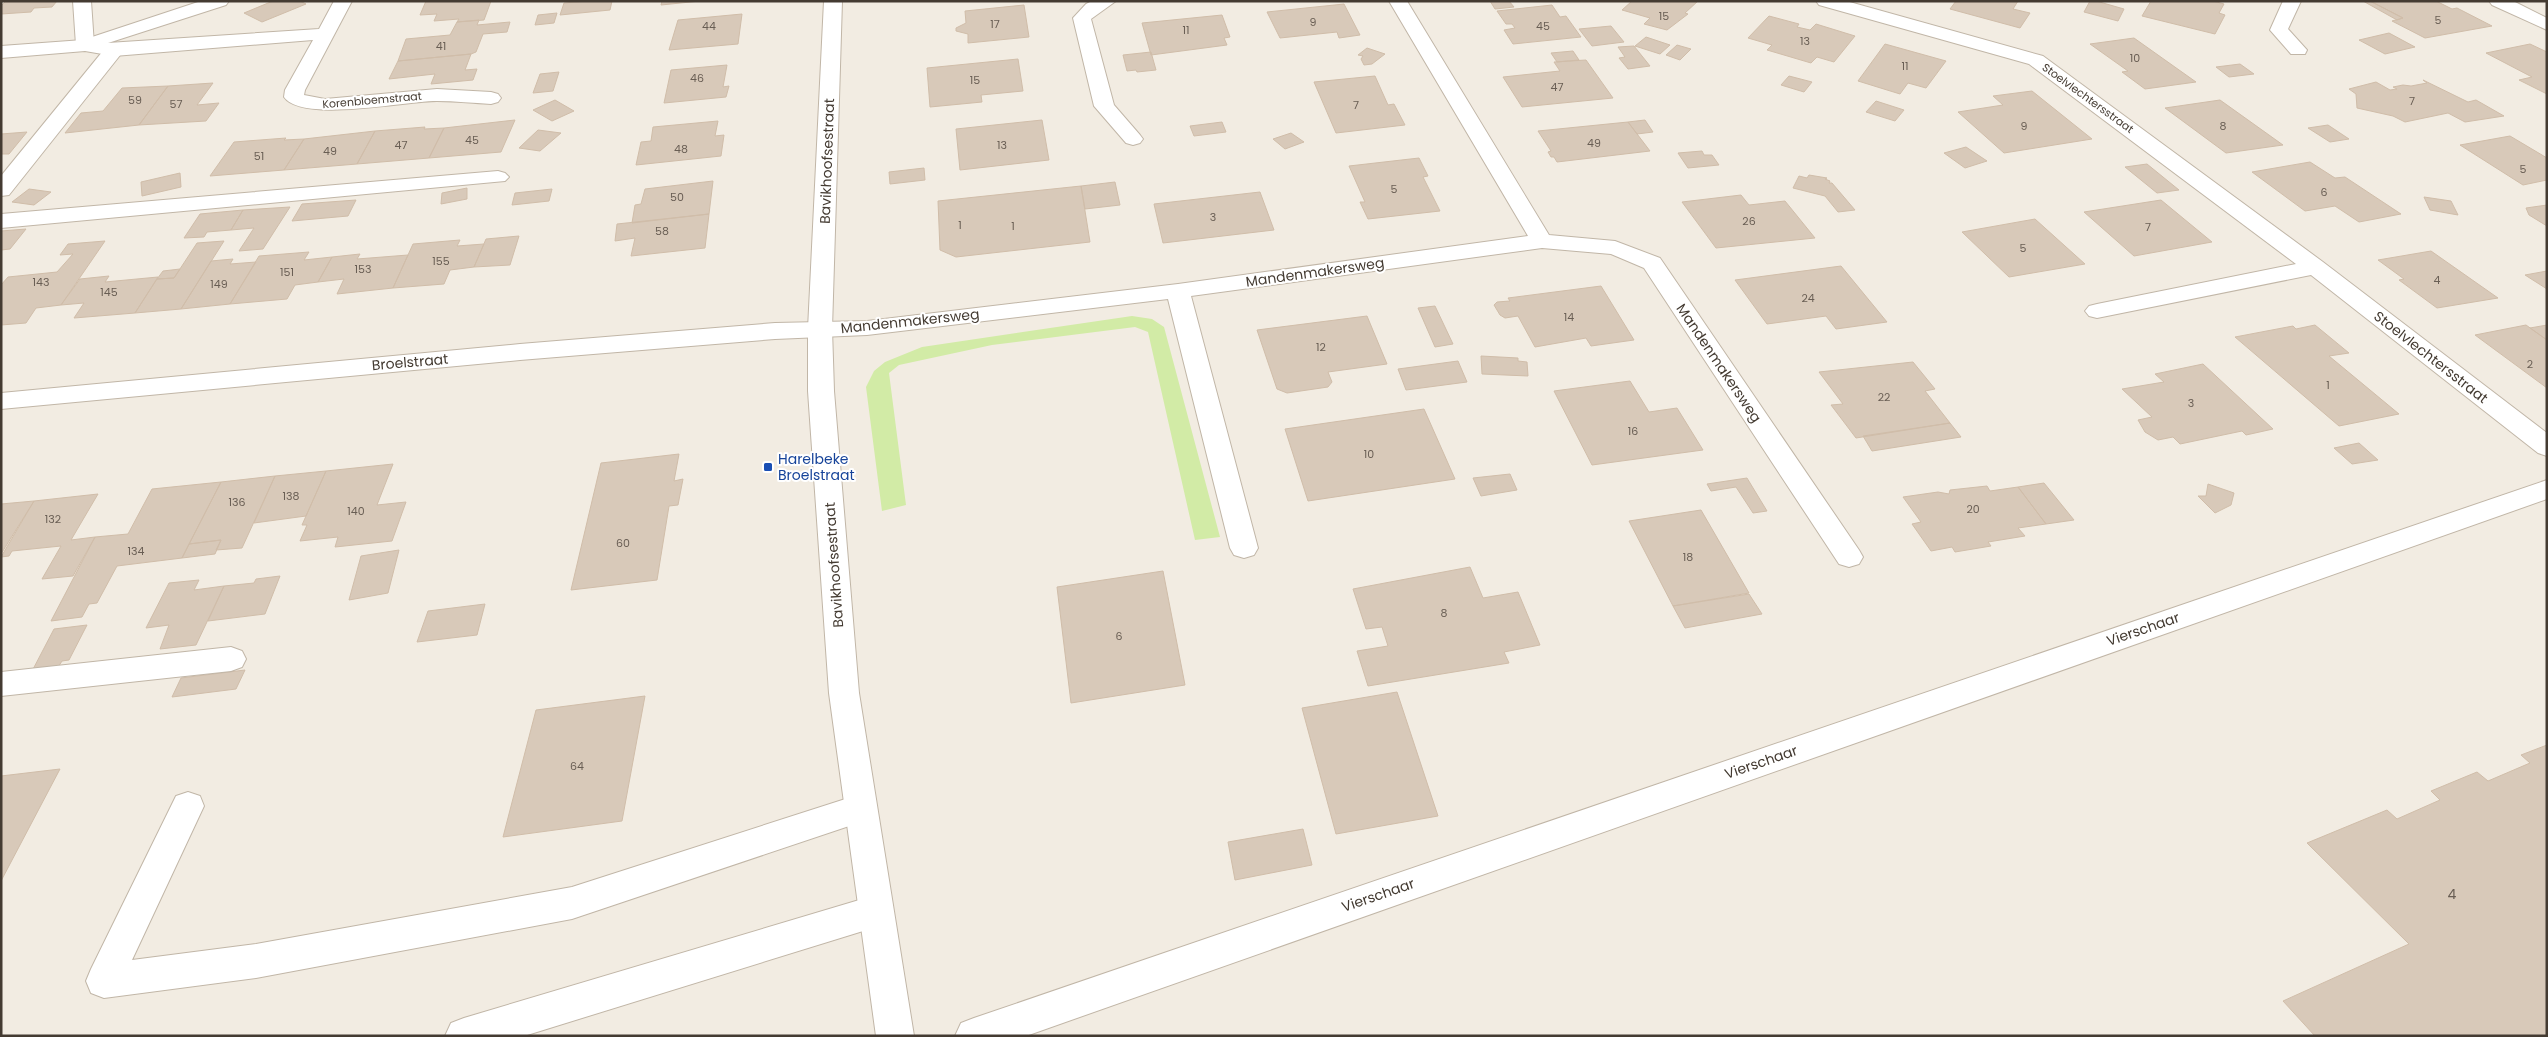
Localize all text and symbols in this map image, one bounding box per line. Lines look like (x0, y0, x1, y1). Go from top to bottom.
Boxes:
house number: 15 (1659, 8, 1669, 24)
house number: 5 (2435, 12, 2442, 28)
house number: 9 (1310, 14, 1317, 30)
house number: 17 (990, 16, 1000, 32)
house number: 44 (702, 18, 716, 34)
house number: 45 (1536, 18, 1550, 34)
house number: 11 (1182, 22, 1190, 38)
house number: 13 (1800, 33, 1810, 49)
house number: 41 (436, 38, 446, 54)
house number: 10 (2130, 50, 2140, 66)
house number: 11 (1901, 58, 1909, 74)
street label: Stoelvlechtersstraat (2039, 59, 2137, 137)
house number: 46 (690, 70, 704, 86)
house number: 15 (970, 72, 980, 88)
house number: 47 (1551, 79, 1563, 95)
street label: Korenbloemstraat (322, 88, 422, 112)
house number: 59 (128, 92, 142, 108)
house number: 7 (2409, 93, 2415, 109)
house number: 57 (170, 96, 182, 112)
house number: 7 (1353, 97, 1359, 113)
street label: Bavikhoofsestraat (815, 98, 839, 224)
house number: 9 (2021, 118, 2028, 134)
house number: 8 (2220, 118, 2227, 134)
house number: 45 (465, 132, 479, 148)
house number: 49 (1587, 135, 1601, 151)
house number: 47 (395, 137, 407, 153)
house number: 13 (997, 137, 1007, 153)
house number: 48 (674, 141, 688, 157)
house number: 49 (323, 143, 337, 159)
house number: 51 (254, 148, 264, 164)
house number: 5 (2520, 161, 2527, 177)
house number: 5 (1391, 181, 1398, 197)
house number: 6 (2321, 184, 2328, 200)
house number: 50 (670, 189, 684, 205)
house number: 3 (1210, 209, 1216, 225)
house number: 26 (1742, 213, 1756, 229)
house number: 1 (958, 217, 962, 233)
house number: 1 (1011, 218, 1015, 234)
house number: 7 (2145, 219, 2151, 235)
house number: 58 (655, 223, 669, 239)
house number: 5 (2020, 240, 2027, 256)
street label: Mandenmakersweg (1245, 252, 1385, 292)
house number: 155 (432, 253, 450, 269)
house number: 153 (355, 261, 371, 277)
house number: 151 (280, 264, 294, 280)
house number: 4 (2434, 272, 2441, 288)
house number: 143 (33, 274, 49, 290)
house number: 149 (210, 276, 228, 292)
house number: 145 (100, 284, 118, 300)
house number: 24 (1801, 290, 1815, 306)
street label: Mandenmakersweg (1672, 300, 1766, 426)
street label: Mandenmakersweg (840, 304, 980, 338)
street label: Stoelvlechtersstraat (2370, 306, 2492, 408)
house number: 14 (1564, 309, 1574, 325)
house number: 12 (1316, 339, 1326, 355)
street label: Broelstraat (371, 349, 449, 375)
house number: 2 (2527, 356, 2533, 372)
house number: 1 (2326, 377, 2330, 393)
house number: 22 (1878, 389, 1890, 405)
house number: 3 (2188, 395, 2194, 411)
house number: 16 (1628, 423, 1638, 439)
house number: 10 (1364, 446, 1374, 462)
place label: Harelbeke Broelstraat (778, 449, 855, 485)
marker: Harelbeke Broelstraat (762, 461, 774, 473)
house number: 138 (283, 488, 300, 504)
house number: 136 (229, 494, 246, 510)
house number: 20 (1966, 501, 1980, 517)
street label: Bavikhoofsestraat (820, 502, 848, 628)
house number: 140 (347, 503, 365, 519)
house number: 132 (45, 511, 61, 527)
house number: 60 (616, 535, 630, 551)
house number: 134 (128, 543, 145, 559)
house number: 18 (1683, 549, 1693, 565)
house number: 8 (1441, 605, 1448, 621)
street label: Vierschaar (2104, 607, 2182, 651)
house number: 6 (1116, 628, 1123, 644)
street label: Vierschaar (1722, 740, 1800, 784)
house number: 64 (570, 758, 584, 774)
street label: Vierschaar (1339, 873, 1417, 917)
house number: 4 (2448, 884, 2457, 904)

